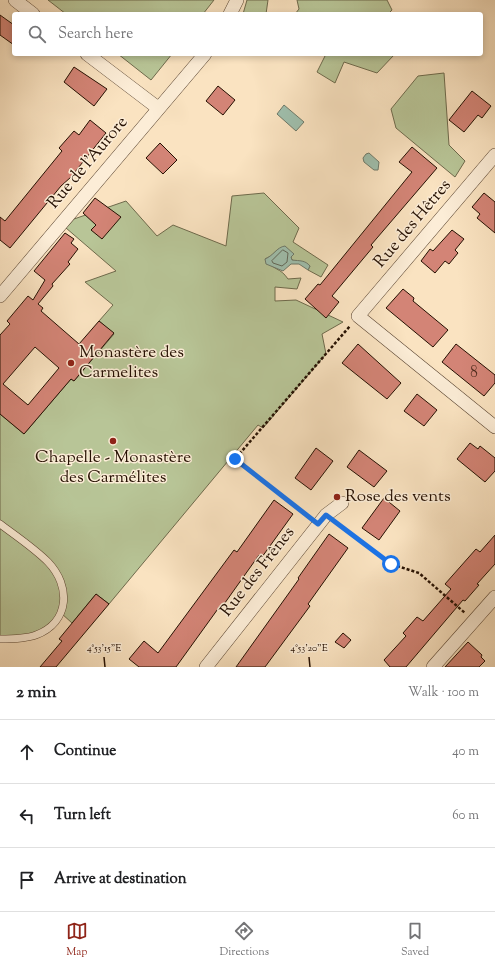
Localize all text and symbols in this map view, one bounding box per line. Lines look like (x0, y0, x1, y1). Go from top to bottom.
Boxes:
search box (12, 12, 483, 56)
icon: search (26, 23, 48, 45)
text: Search here (58, 24, 133, 45)
street label: Rue de l'Aurore (42, 112, 134, 214)
street label: Rue des Hêtres (369, 174, 457, 273)
place label: Monastère des Carmelites (79, 341, 184, 385)
marker: Monastère des Carmelites (66, 358, 76, 368)
house number: 8 (470, 363, 478, 384)
marker: Chapelle - Monastère des Carmélites (108, 436, 118, 446)
place label: Chapelle - Monastère des Carmélites (35, 446, 191, 490)
route end (226, 450, 244, 468)
place label: Rose des vents (345, 485, 451, 509)
marker: Rose des vents (332, 492, 342, 502)
street label: Rue des Frênes (215, 522, 301, 622)
route start (382, 555, 400, 573)
text: 4°53'15"E (87, 641, 121, 656)
text: 4°53'20"E (290, 641, 328, 656)
text: 2 min (16, 681, 57, 705)
text: Walk · 100 m (408, 684, 479, 702)
icon: ahead (16, 741, 38, 763)
text: Continue (54, 741, 116, 762)
text: 40 m (452, 743, 479, 761)
icon: left (16, 805, 38, 827)
text: Turn left (54, 805, 111, 826)
text: 60 m (452, 807, 479, 825)
icon: arrive (16, 869, 38, 891)
text: Arrive at destination (54, 869, 187, 890)
tab: Map (66, 920, 88, 960)
tab: Directions (220, 920, 269, 960)
tab: Saved (401, 920, 429, 960)

